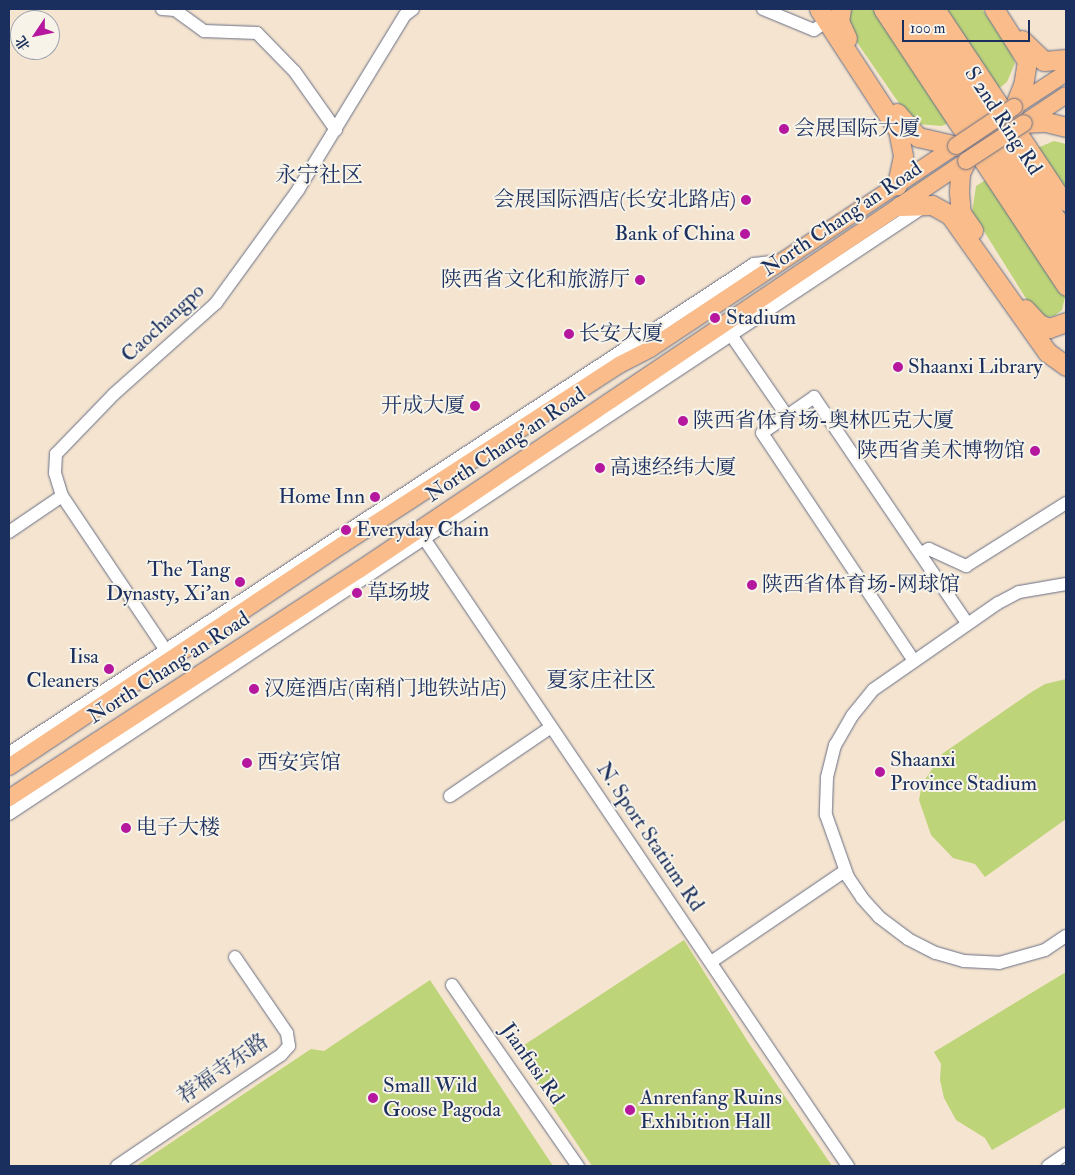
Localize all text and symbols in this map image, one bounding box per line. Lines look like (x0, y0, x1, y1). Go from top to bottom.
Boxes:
north arrow (10, 10, 60, 60)
scale bar (905, 10, 1032, 42)
text: 100 m (910, 19, 945, 38)
text: 北 (12, 33, 34, 54)
street label: S 2nd Ring Rd (959, 62, 1047, 180)
place label: 会展国际大厦 (794, 116, 920, 142)
marker: 会展国际大厦 (778, 123, 790, 135)
street label: North Chang'an Road (757, 156, 927, 282)
district label: 永宁社区 (275, 163, 363, 189)
place label: 会展国际酒店(长安北路店) (494, 187, 736, 213)
marker: 会展国际酒店(长安北路店) (740, 194, 752, 206)
place label: Bank of China (615, 221, 735, 247)
marker: Bank of China (739, 228, 751, 240)
place label: 陕西省文化和旅游厅 (441, 267, 630, 293)
marker: 陕西省文化和旅游厅 (634, 274, 646, 286)
street label: Caochangpo (116, 278, 210, 368)
place label: Stadium (726, 305, 796, 331)
marker: Stadium (708, 311, 722, 325)
place label: 长安大厦 (579, 321, 663, 347)
marker: 长安大厦 (563, 328, 575, 340)
place label: Shaanxi Library (908, 354, 1043, 380)
marker: Shaanxi Library (892, 361, 904, 373)
street label: North Chang'an Road (421, 382, 591, 508)
place label: 开成大厦 (381, 393, 465, 419)
marker: 开成大厦 (469, 400, 481, 412)
place label: 陕西省体育场-奥林匹克大厦 (693, 408, 954, 434)
marker: 陕西省体育场-奥林匹克大厦 (677, 415, 689, 427)
place label: 陕西省美术博物馆 (857, 438, 1025, 464)
marker: 陕西省美术博物馆 (1029, 445, 1041, 457)
place label: 高速经纬大厦 (610, 455, 736, 481)
marker: 高速经纬大厦 (594, 462, 606, 474)
place label: Home Inn (278, 484, 365, 510)
marker: Home Inn (369, 491, 381, 503)
place label: Everyday Chain (356, 517, 489, 543)
marker: Everyday Chain (340, 524, 352, 536)
place label: The Tang Dynasty, Xi'an (106, 557, 230, 607)
place label: 陕西省体育场-网球馆 (762, 572, 960, 598)
marker: The Tang Dynasty, Xi'an (234, 576, 246, 588)
marker: 陕西省体育场-网球馆 (746, 579, 758, 591)
place label: 草场坡 (367, 580, 430, 606)
marker: 草场坡 (351, 587, 363, 599)
street label: North Chang'an Road (83, 606, 255, 730)
place label: Iisa Cleaners (26, 644, 99, 694)
marker: Iisa Cleaners (103, 663, 115, 675)
district label: 夏家庄社区 (546, 668, 656, 694)
place label: 汉庭酒店(南稍门地铁站店) (264, 676, 506, 702)
marker: 汉庭酒店(南稍门地铁站店) (248, 683, 260, 695)
place label: Shaanxi Province Stadium (890, 747, 1037, 797)
place label: 西安宾馆 (257, 750, 341, 776)
marker: 西安宾馆 (241, 757, 253, 769)
street label: N. Sport Statium Rd (591, 758, 709, 916)
marker: Shaanxi Province Stadium (874, 766, 886, 778)
place label: 电子大楼 (136, 815, 220, 841)
marker: 电子大楼 (120, 822, 132, 834)
street label: Jianfusi Rd (495, 1018, 569, 1110)
street label: 荐福寺东路 (173, 1029, 273, 1109)
place label: Small Wild Goose Pagoda (383, 1073, 501, 1123)
place label: Anrenfang Ruins Exhibition Hall (640, 1085, 782, 1135)
marker: Small Wild Goose Pagoda (367, 1092, 379, 1104)
marker: Anrenfang Ruins Exhibition Hall (624, 1104, 636, 1116)

